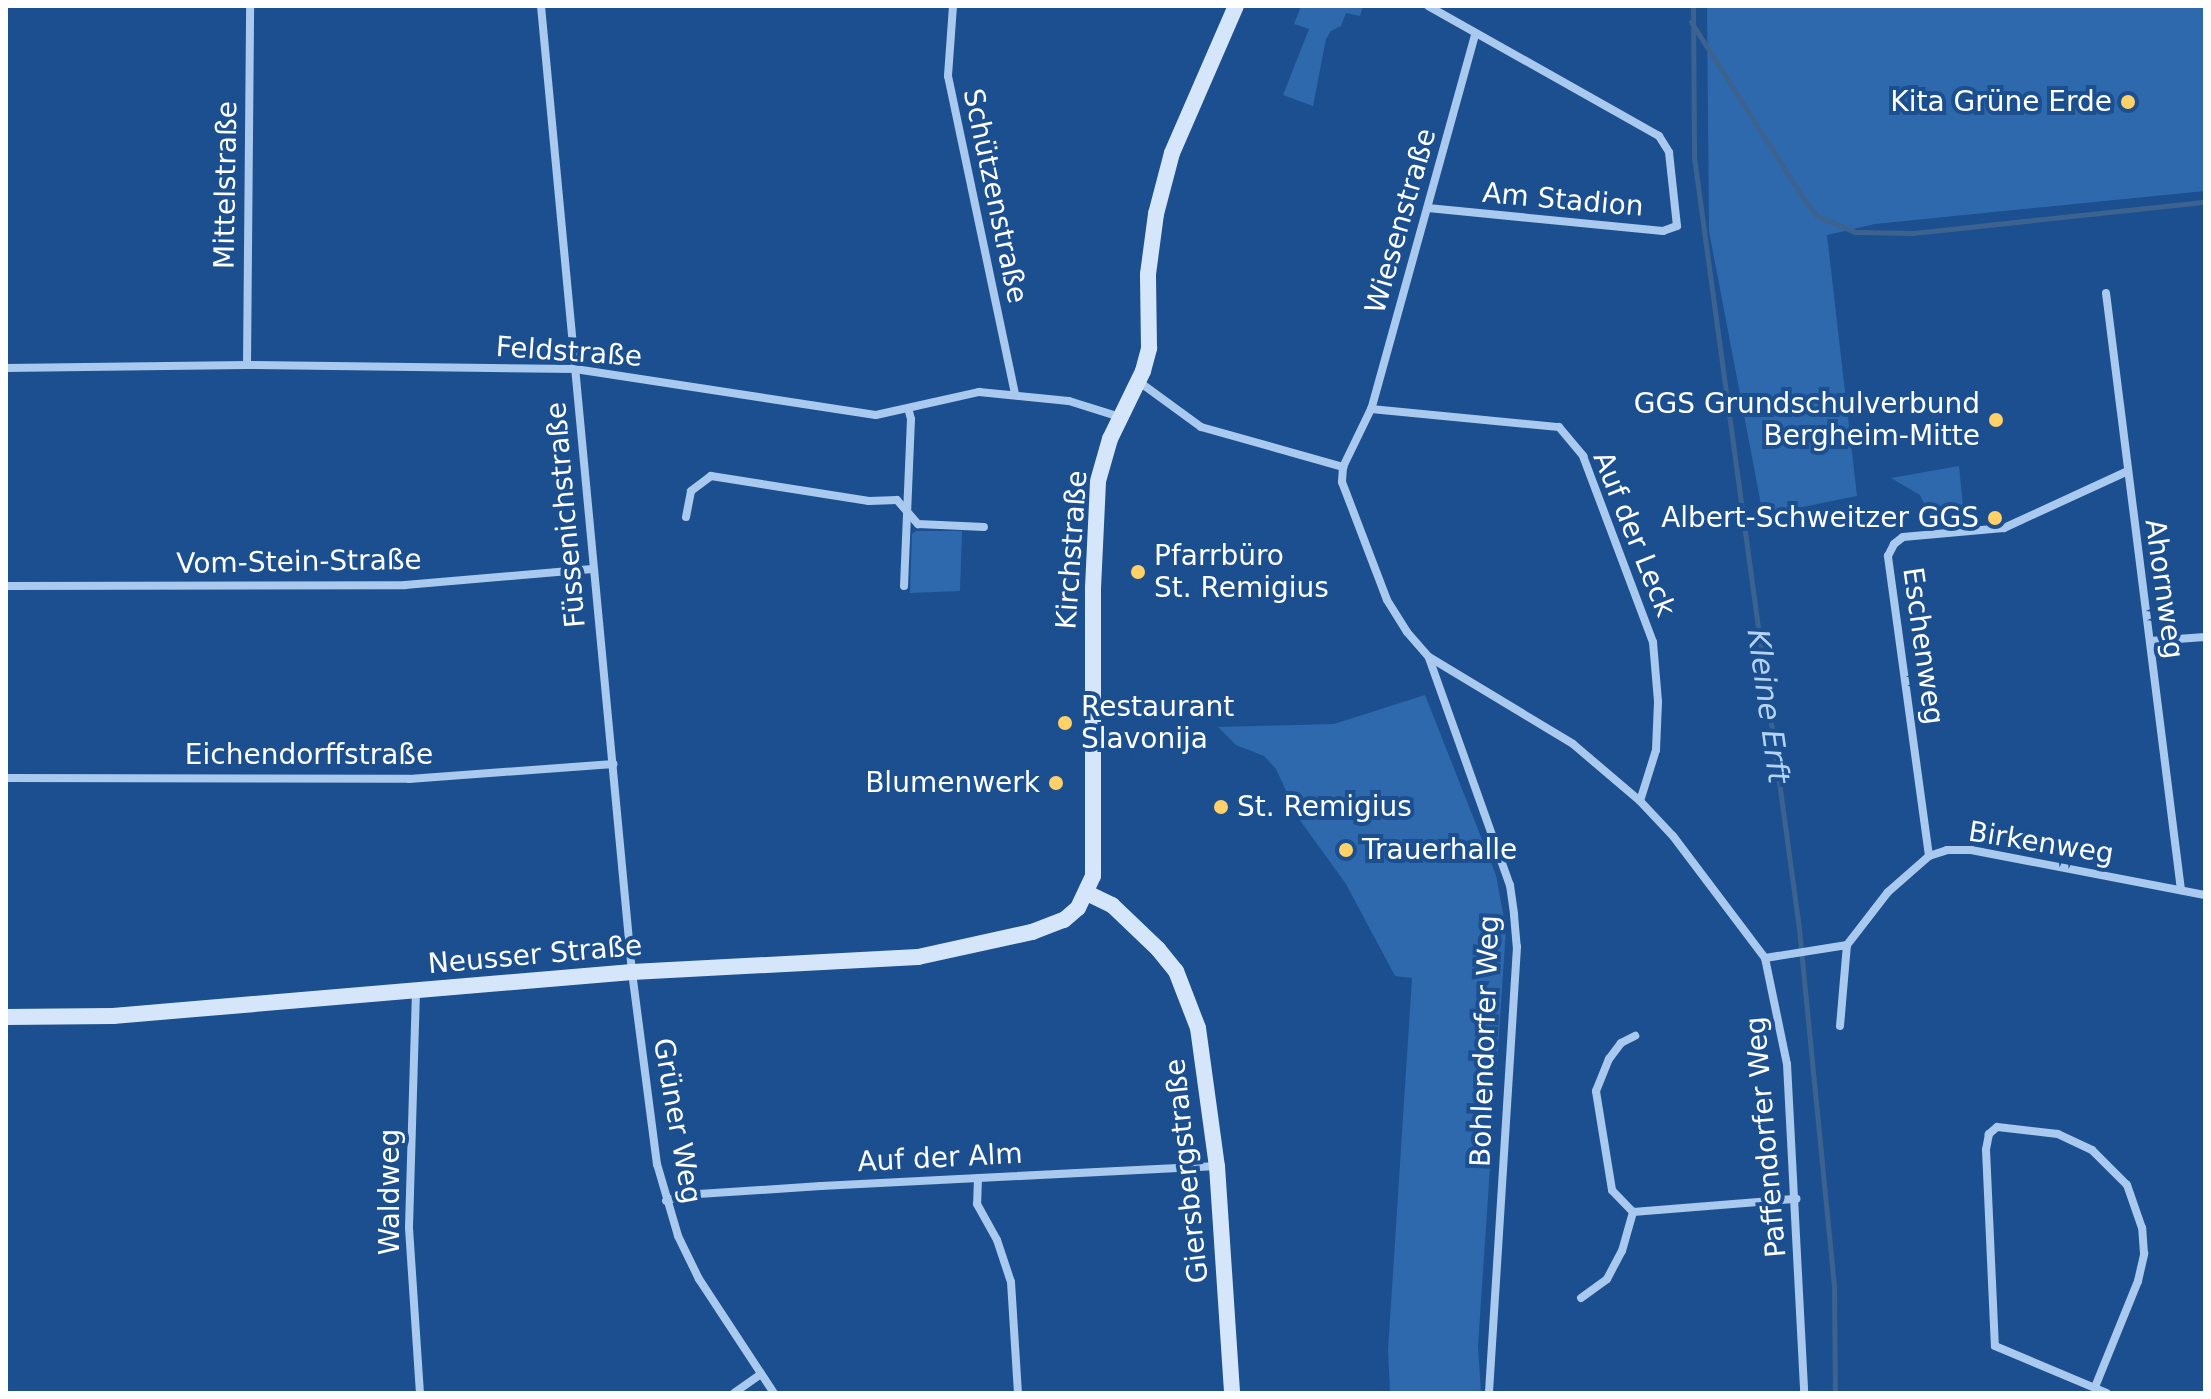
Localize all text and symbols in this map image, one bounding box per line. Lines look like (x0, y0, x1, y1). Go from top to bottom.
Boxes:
place label: Kita Grüne Erde (1890, 85, 2112, 119)
street label: Schützenstraße (956, 86, 1034, 306)
marker: Kita Grüne Erde (2119, 93, 2137, 111)
street label: Mittelstraße (208, 101, 244, 269)
street label: Wiesenstraße (1359, 125, 1443, 317)
street label: Am Stadion (1481, 176, 1645, 224)
street label: Feldstraße (495, 330, 643, 374)
place label: GGS Grundschulverbund Bergheim-Mitte (1634, 387, 1980, 453)
street label: Füssenichstraße (539, 401, 593, 629)
marker: GGS Grundschulverbund Bergheim-Mitte (1987, 411, 2005, 429)
street label: Auf der Leck (1586, 447, 1682, 621)
street label: Kirchstraße (1050, 469, 1094, 631)
place label: Albert-Schweitzer GGS (1661, 501, 1979, 535)
marker: Albert-Schweitzer GGS (1986, 509, 2004, 527)
street label: Ahornweg (2138, 517, 2190, 661)
place label: Pfarrbüro St. Remigius (1154, 539, 1329, 605)
street label: Vom-Stein-Straße (176, 543, 422, 581)
marker: Pfarrbüro St. Remigius (1129, 563, 1147, 581)
street label: Eschenweg (1895, 565, 1951, 727)
water label: Kleine Erft (1739, 627, 1797, 785)
place label: Restaurant Slavonija (1081, 690, 1234, 756)
marker: Restaurant Slavonija (1056, 714, 1074, 732)
street label: Eichendorffstraße (185, 738, 433, 772)
place label: Blumenwerk (865, 766, 1040, 800)
marker: Blumenwerk (1047, 774, 1065, 792)
place label: St. Remigius (1237, 790, 1412, 824)
marker: St. Remigius (1212, 798, 1230, 816)
street label: Birkenweg (1966, 815, 2116, 871)
place label: Trauerhalle (1362, 833, 1517, 867)
marker: Trauerhalle (1337, 841, 1355, 859)
street label: Bohlendorfer Weg (1464, 915, 1506, 1167)
street label: Neusser Straße (426, 929, 644, 981)
street label: Paffendorfer Weg (1739, 1015, 1793, 1259)
street label: Grüner Weg (646, 1036, 708, 1206)
street label: Giersbergstraße (1158, 1057, 1216, 1285)
street label: Waldweg (373, 1129, 407, 1255)
street label: Auf der Alm (857, 1137, 1023, 1179)

